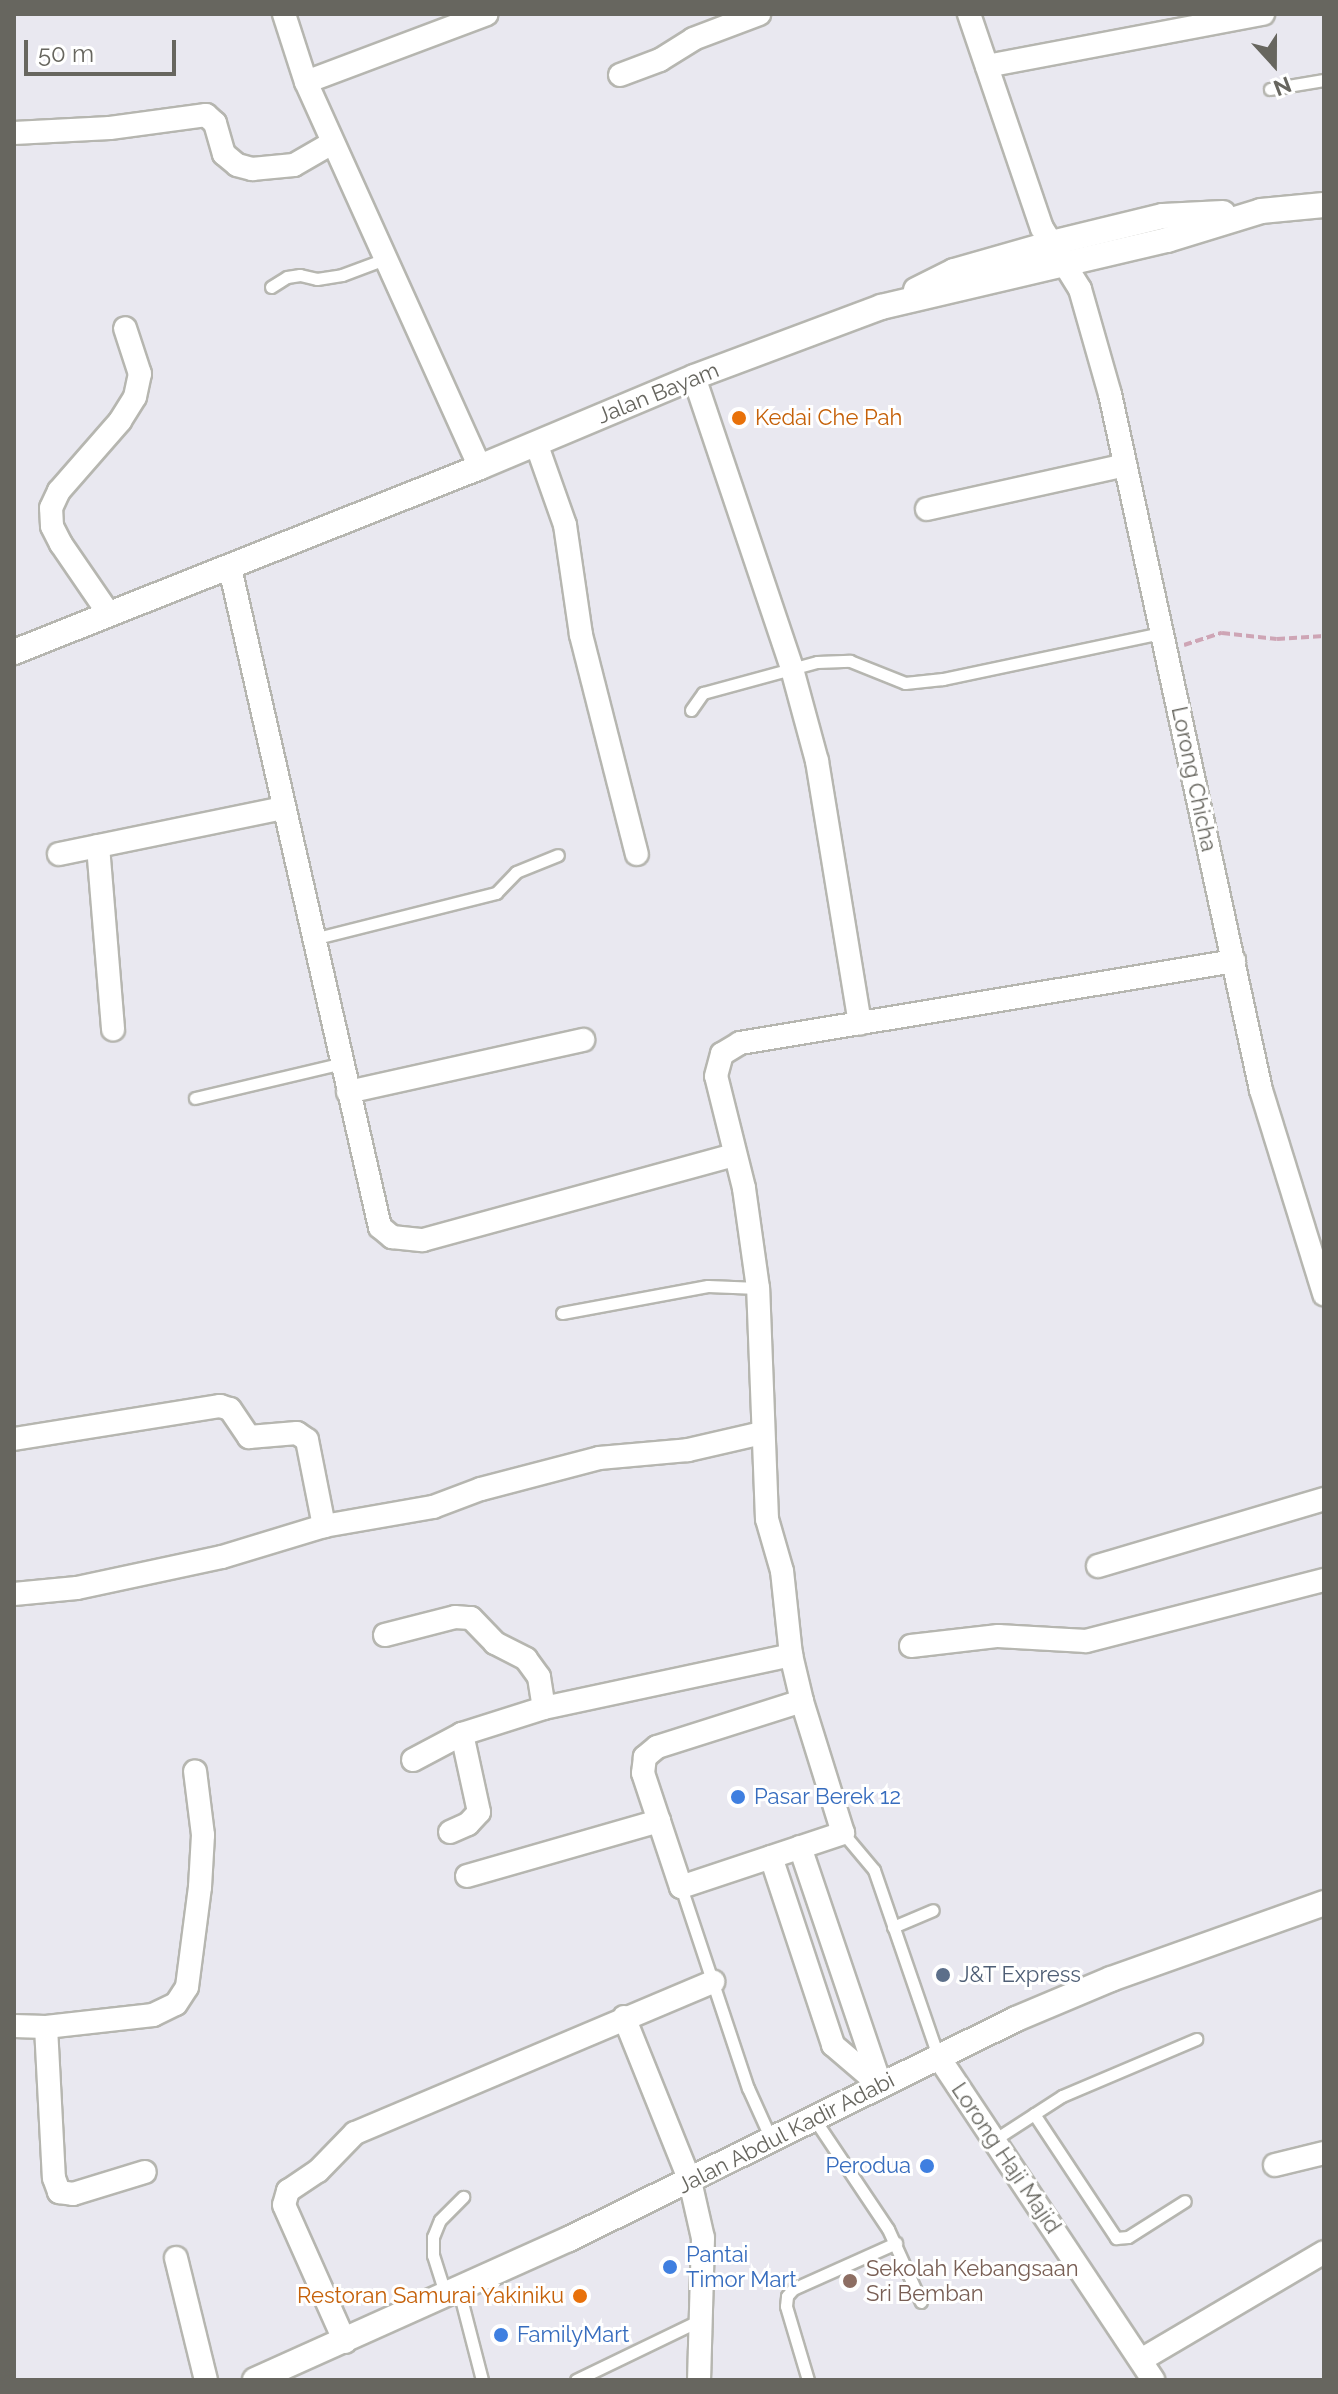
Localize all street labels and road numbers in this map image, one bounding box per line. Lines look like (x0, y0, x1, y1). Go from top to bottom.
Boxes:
street label: Jalan Bayam (593, 357, 723, 429)
street label: Lorong Chicha (1166, 704, 1222, 854)
street label: Jalan Abdul Kadir Adabi (672, 2066, 900, 2200)
street label: Lorong Haji Majid (946, 2078, 1066, 2238)

